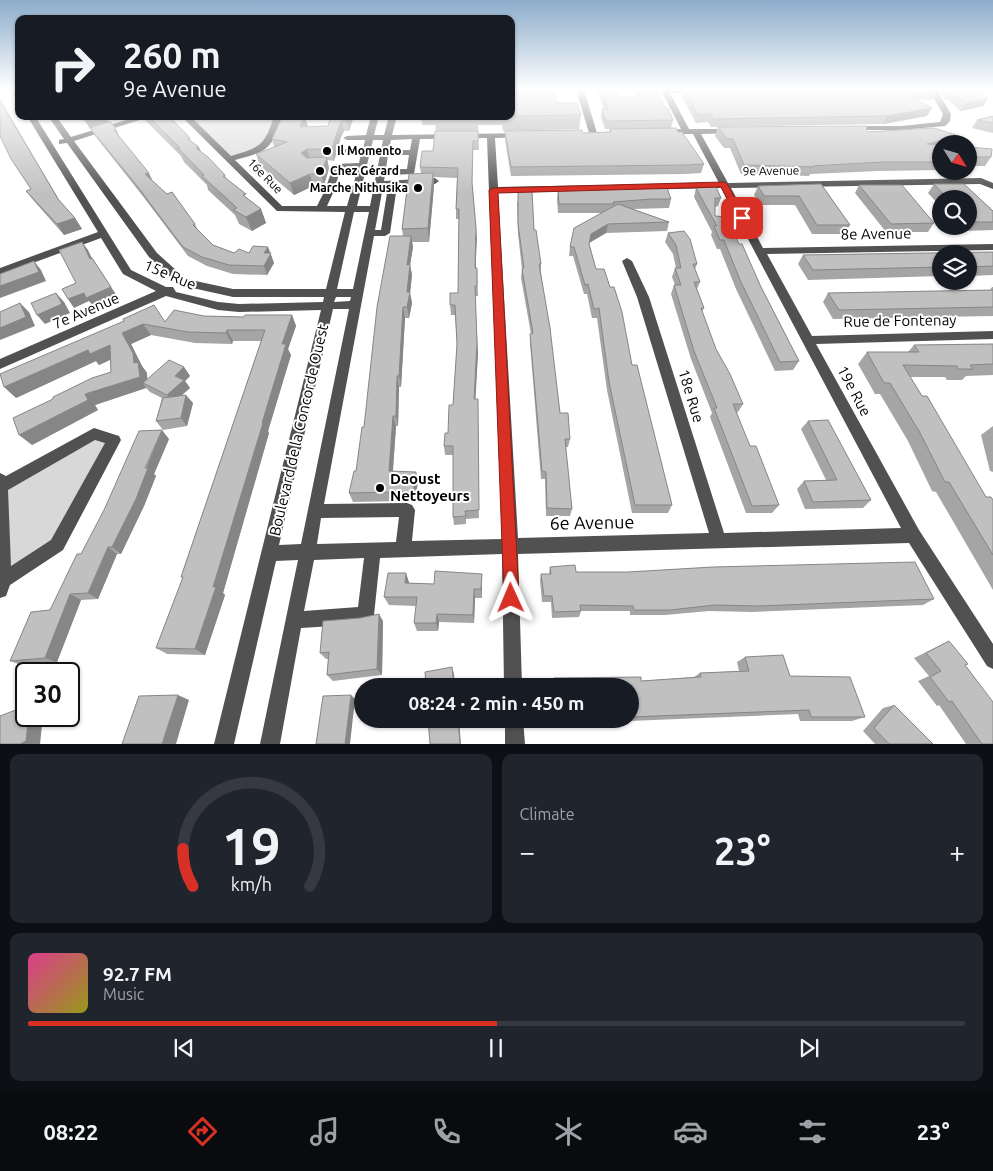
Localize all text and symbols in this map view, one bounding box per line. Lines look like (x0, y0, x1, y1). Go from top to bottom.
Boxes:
icon: right (40, 35, 105, 100)
text: 260 m (123, 35, 221, 75)
text: 9e Avenue (123, 76, 227, 101)
north arrow (932, 135, 978, 180)
map controls (932, 135, 977, 290)
place label: Il Momento (337, 144, 401, 157)
marker: Il Momento (321, 145, 333, 157)
street label: 16e Rue (245, 156, 285, 196)
place label: Chez Gérard (330, 164, 399, 177)
street label: 9e Avenue (743, 164, 799, 177)
marker: Chez Gérard (314, 165, 326, 177)
place label: Marche Nithusika (310, 181, 408, 194)
marker: Marche Nithusika (412, 182, 424, 194)
button: search (932, 190, 977, 235)
pin (721, 197, 763, 239)
icon: arrive (728, 204, 756, 232)
street label: 8e Avenue (840, 224, 911, 243)
button: layers (932, 245, 977, 290)
street label: 15e Rue (142, 256, 199, 293)
street label: 7e Avenue (50, 289, 122, 332)
street label: Rue de Fontenay (843, 311, 957, 330)
street label: Boulevard de la Concorde Ouest (266, 322, 331, 537)
street label: 19e Rue (834, 363, 875, 419)
street label: 18e Rue (675, 367, 708, 425)
place label: Daoust Nettoyeurs (390, 470, 470, 504)
marker: Daoust Nettoyeurs (374, 482, 386, 494)
street label: 6e Avenue (549, 511, 635, 533)
position arrow (484, 571, 536, 623)
speed limit sign: 30 (15, 662, 80, 727)
text: 08:24 · 2 min · 450 m (409, 692, 584, 714)
text: Climate (520, 805, 575, 823)
text: 19 (221, 817, 280, 875)
text: 23° (714, 830, 770, 872)
text: − (520, 836, 535, 867)
text: + (949, 836, 965, 867)
text: km/h (230, 874, 271, 894)
text: 92.7 FM (103, 963, 172, 985)
text: Music (103, 985, 144, 1003)
icon: previous (170, 1034, 198, 1062)
icon: pause (482, 1034, 510, 1062)
icon: next (795, 1034, 823, 1062)
icon: directions (185, 1114, 220, 1149)
icon: music (307, 1114, 342, 1149)
icon: phone (429, 1114, 464, 1149)
icon: climate (551, 1114, 586, 1149)
icon: car (673, 1114, 708, 1149)
icon: filters (795, 1114, 830, 1149)
text: 08:22 (43, 1119, 99, 1144)
text: 23° (917, 1119, 949, 1144)

